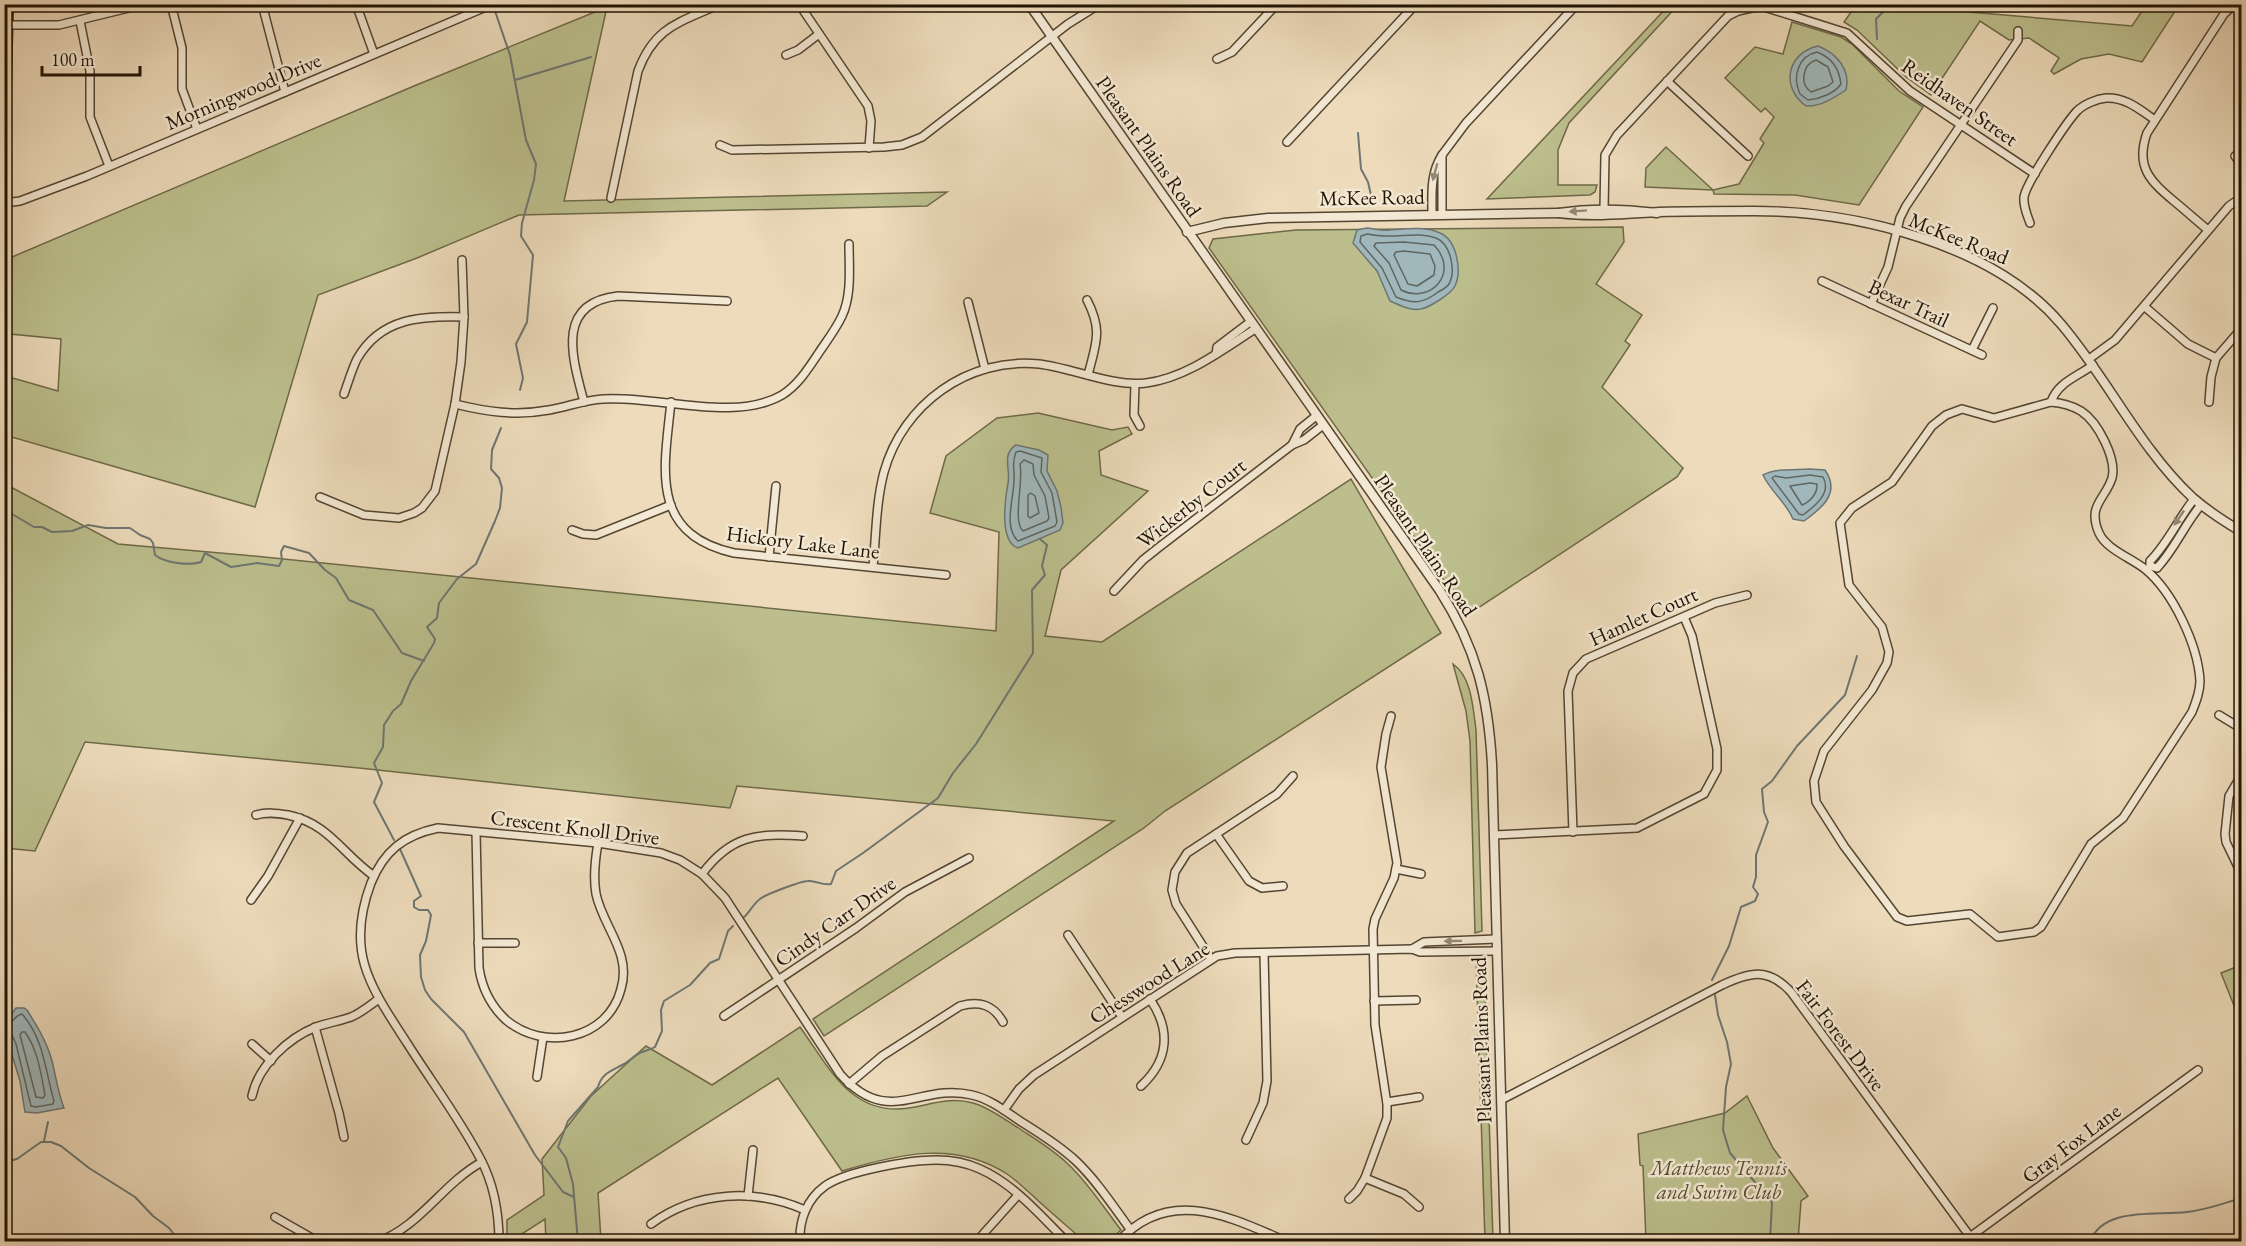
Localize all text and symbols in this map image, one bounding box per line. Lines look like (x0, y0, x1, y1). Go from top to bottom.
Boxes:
scale bar (42, 39, 140, 77)
street label: Morningwood Drive (161, 46, 325, 136)
text: 100 m (51, 48, 95, 71)
street label: Reidhaven Street (1897, 52, 2024, 152)
street label: Pleasant Plains Road (1090, 70, 1208, 222)
one-way arrow (1430, 163, 1439, 181)
street label: McKee Road (1319, 183, 1425, 211)
one-way arrow (1568, 206, 1587, 216)
street label: McKee Road (1905, 206, 2013, 270)
street label: Bexar Trail (1864, 273, 1954, 333)
street label: Wickerby Court (1131, 452, 1251, 554)
street label: Pleasant Plains Road (1368, 468, 1484, 622)
one-way arrow (2173, 509, 2185, 525)
street label: Hickory Lake Lane (725, 519, 881, 565)
street label: Hamlet Court (1585, 580, 1702, 652)
street label: Crescent Knoll Drive (489, 803, 661, 851)
street label: Cindy Carr Drive (769, 869, 901, 973)
street label: Chesswood Lane (1084, 934, 1214, 1030)
one-way arrow (1443, 936, 1462, 946)
street label: Pleasant Plains Road (1465, 956, 1497, 1124)
street label: Fair Forest Drive (1790, 974, 1892, 1096)
street label: Gray Fox Lane (2016, 1097, 2126, 1189)
park label: Matthews Tennis and Swim Club (1649, 1154, 1787, 1205)

